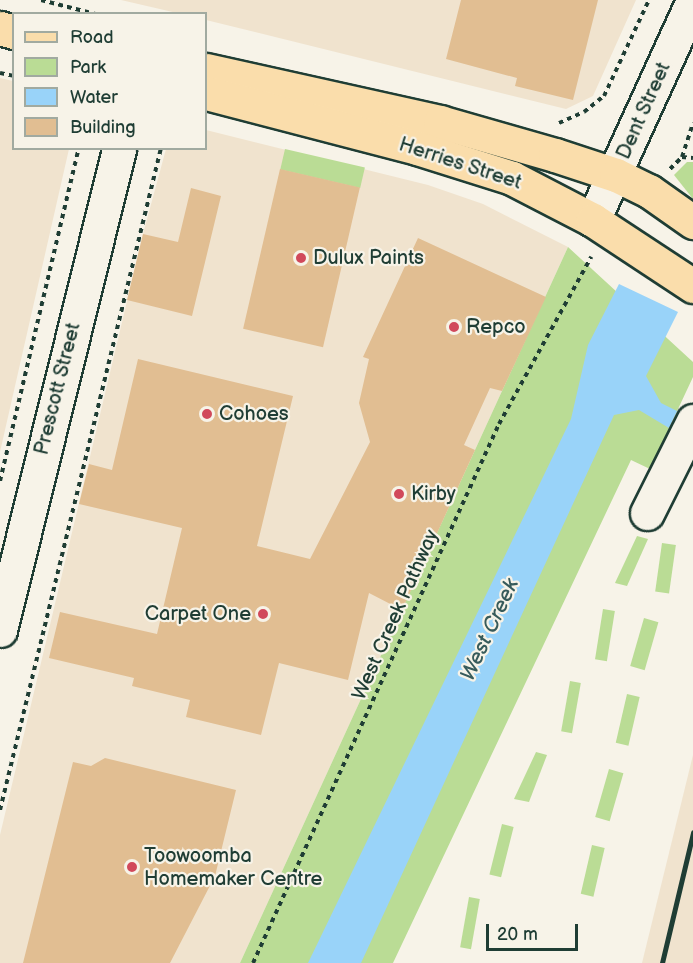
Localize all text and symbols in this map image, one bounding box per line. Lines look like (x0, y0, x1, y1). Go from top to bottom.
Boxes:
legend (12, 12, 207, 150)
text: Road (70, 27, 114, 48)
text: Park (70, 57, 106, 78)
street label: Dent Street (612, 59, 676, 163)
text: Water (70, 87, 118, 108)
text: Building (70, 117, 136, 138)
street label: Herries Street (396, 133, 524, 195)
place label: Dulux Paints (313, 246, 424, 270)
marker: Dulux Paints (294, 251, 308, 265)
place label: Repco (466, 315, 526, 339)
street label: Prescott Street (30, 320, 86, 458)
marker: Repco (447, 320, 461, 334)
place label: Cohoes (219, 402, 289, 426)
marker: Cohoes (200, 407, 214, 421)
place label: Kirby (411, 482, 456, 506)
marker: Kirby (392, 487, 406, 501)
street label: West Creek Pathway (348, 526, 444, 704)
water label: West Creek (455, 575, 525, 685)
place label: Carpet One (145, 602, 251, 626)
marker: Carpet One (256, 607, 270, 621)
place label: Toowoomba Homemaker Centre (144, 844, 322, 891)
marker: Toowoomba Homemaker Centre (125, 860, 139, 874)
scale bar (489, 912, 580, 950)
text: 20 m (497, 924, 538, 945)

